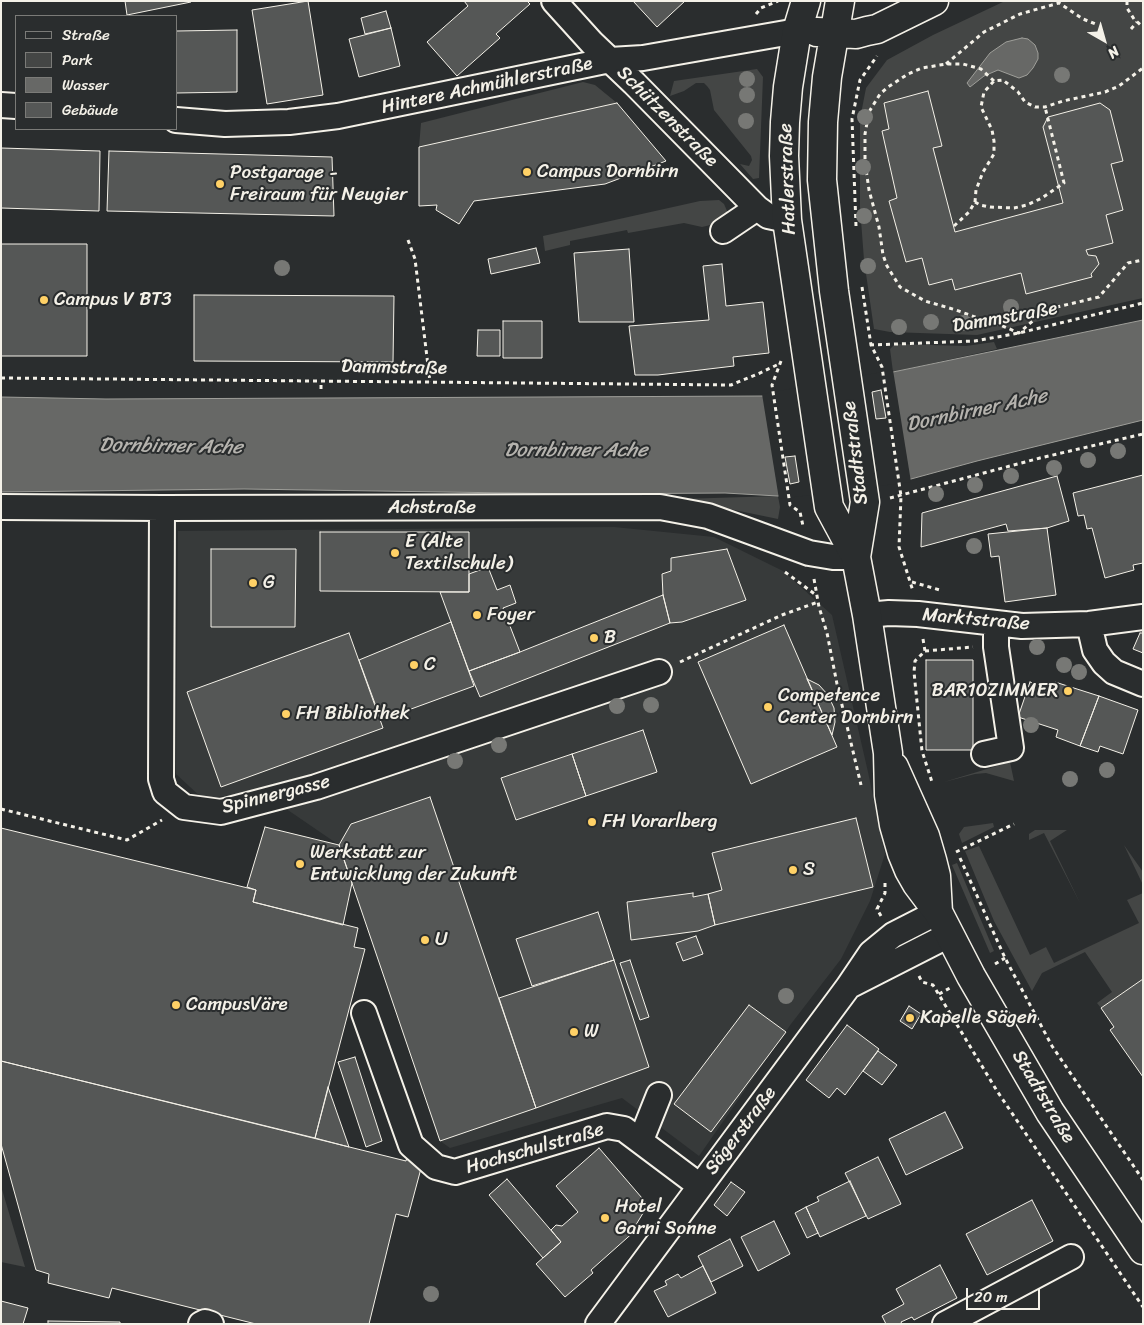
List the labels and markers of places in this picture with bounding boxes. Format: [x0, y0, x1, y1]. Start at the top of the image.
place label: Campus Dornbirn [537, 161, 678, 183]
place label: Postgarage - Freiraum für Neugier [230, 162, 407, 206]
marker: Campus Dornbirn [521, 166, 533, 178]
marker: Postgarage - Freiraum für Neugier [214, 178, 226, 190]
place label: Campus V BT3 [54, 289, 172, 311]
marker: Campus V BT3 [38, 294, 50, 306]
place label: E (Alte Textilschule) [405, 531, 513, 575]
marker: E (Alte Textilschule) [389, 547, 401, 559]
place label: G [263, 572, 275, 594]
marker: G [247, 577, 259, 589]
place label: Foyer [487, 604, 534, 626]
marker: Foyer [471, 609, 483, 621]
place label: B [604, 627, 616, 649]
marker: B [588, 632, 600, 644]
place label: C [424, 654, 436, 676]
marker: C [408, 659, 420, 671]
place label: BAR10ZIMMER [931, 680, 1058, 702]
place label: Competence Center Dornbirn [778, 685, 913, 729]
marker: BAR10ZIMMER [1062, 685, 1074, 697]
marker: Competence Center Dornbirn [762, 701, 774, 713]
place label: FH Bibliothek [296, 703, 410, 725]
marker: FH Bibliothek [280, 708, 292, 720]
place label: FH Vorarlberg [602, 811, 718, 833]
marker: FH Vorarlberg [586, 816, 598, 828]
place label: Werkstatt zur Entwicklung der Zukunft [310, 842, 517, 886]
marker: Werkstatt zur Entwicklung der Zukunft [294, 858, 306, 870]
place label: S [803, 859, 815, 881]
marker: S [787, 864, 799, 876]
place label: U [435, 929, 448, 951]
marker: U [419, 934, 431, 946]
place label: CampusVäre [186, 994, 288, 1016]
marker: CampusVäre [170, 999, 182, 1011]
place label: Kapelle Sägen [920, 1007, 1037, 1029]
marker: Kapelle Sägen [904, 1012, 916, 1024]
place label: W [584, 1021, 599, 1043]
marker: W [568, 1026, 580, 1038]
place label: Hotel Garni Sonne [615, 1196, 716, 1240]
marker: Hotel Garni Sonne [599, 1212, 611, 1224]

